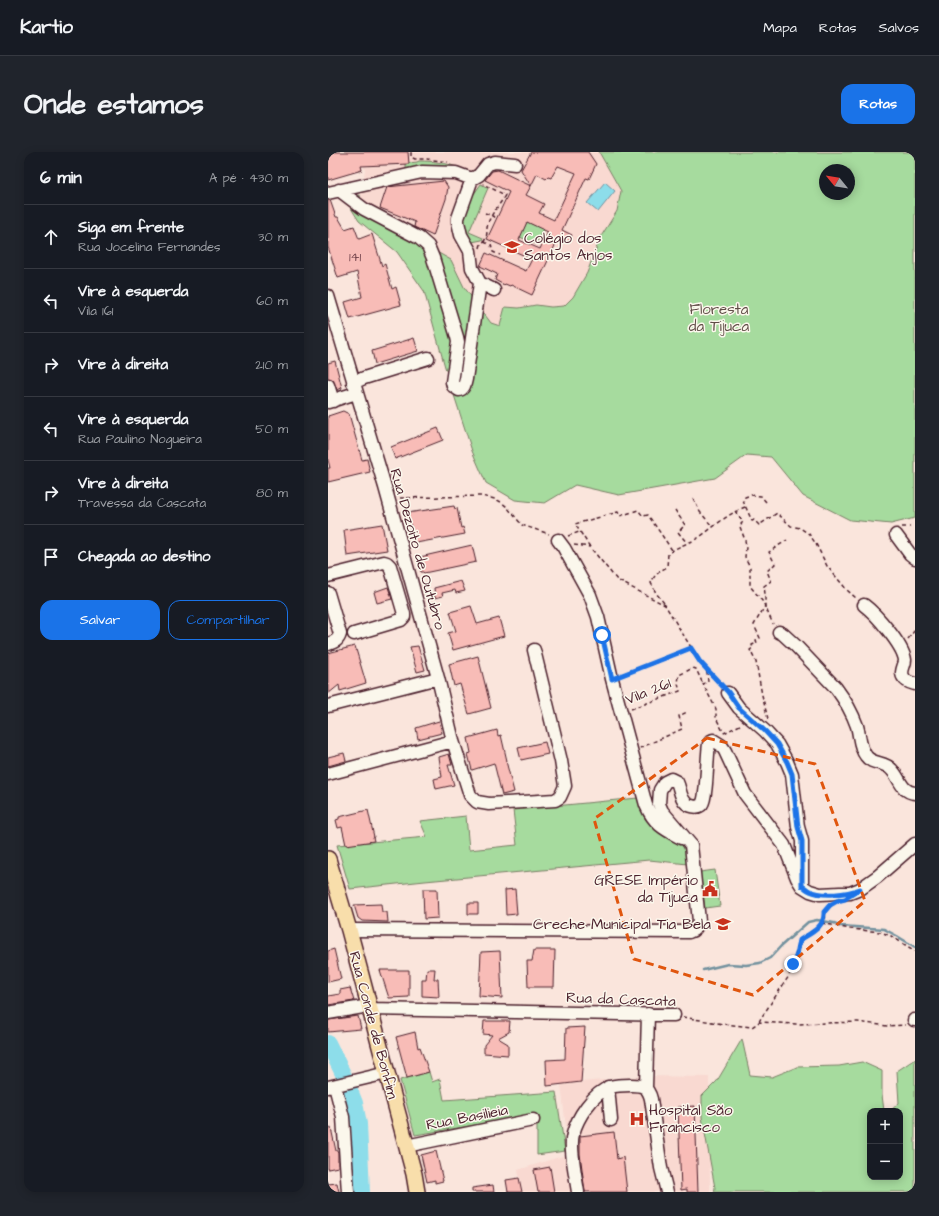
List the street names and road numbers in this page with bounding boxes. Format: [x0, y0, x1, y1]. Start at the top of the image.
street label: Rua Dezoito de Outubro [384, 466, 451, 633]
street label: Vila 261 [622, 673, 674, 710]
street label: Rua Conde de Bonfim [344, 949, 403, 1101]
street label: Rua da Cascata [566, 987, 677, 1012]
street label: Rua Basilieia [425, 1099, 510, 1136]

